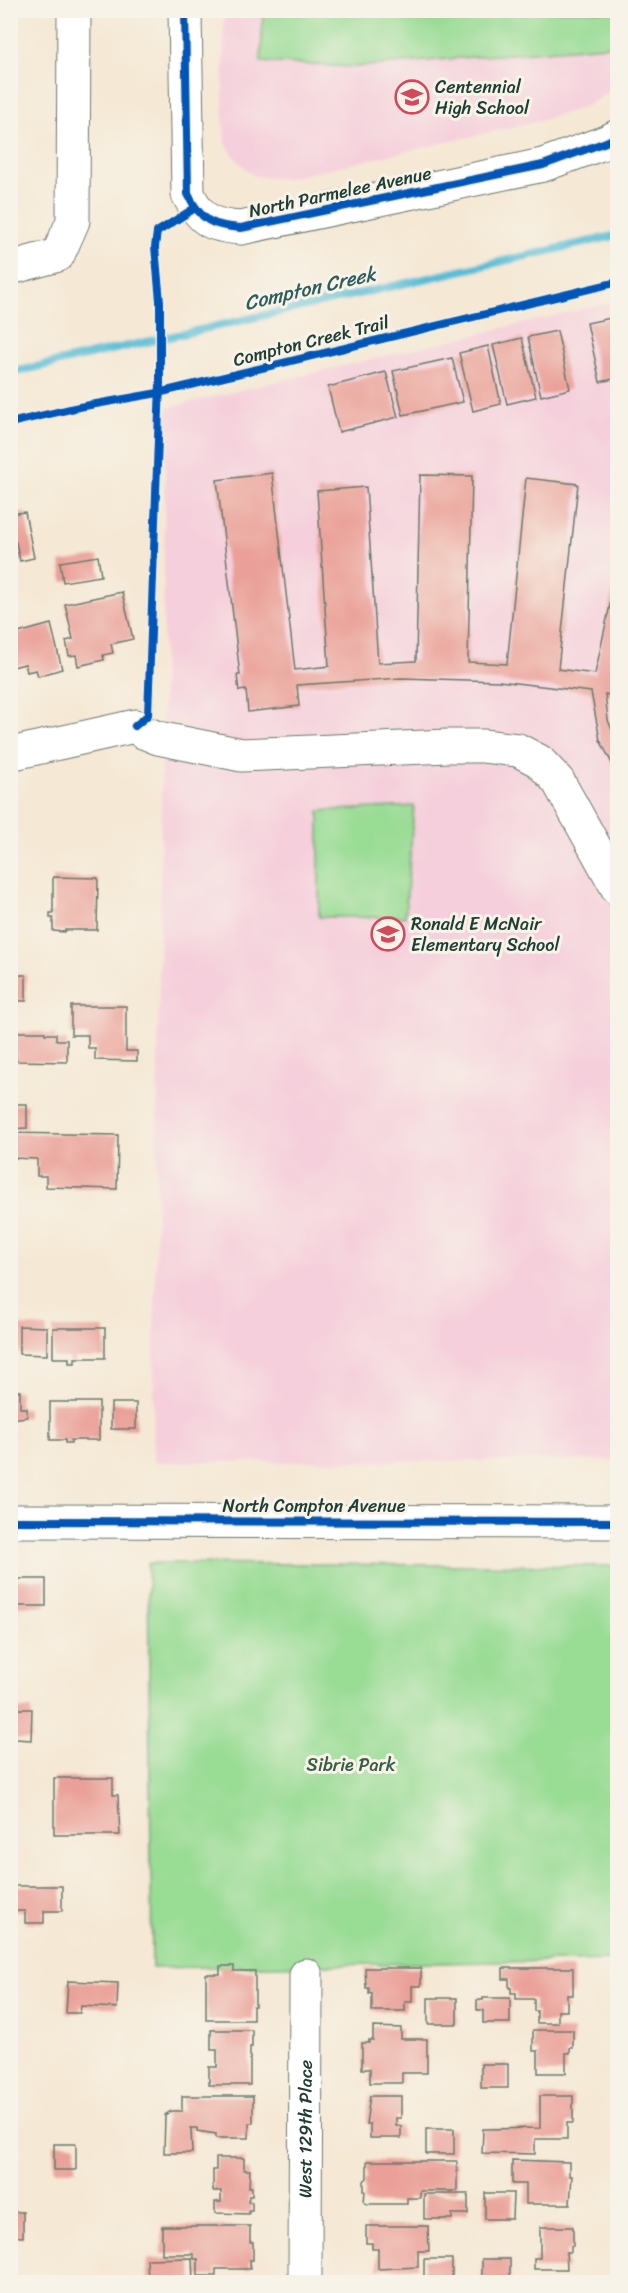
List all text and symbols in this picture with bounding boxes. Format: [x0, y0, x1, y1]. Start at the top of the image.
place label: Centennial High School [435, 71, 530, 124]
school or university icon: Centennial High School [394, 79, 430, 115]
street label: North Parmelee Avenue [246, 157, 434, 227]
water label: Compton Creek [241, 256, 381, 321]
street label: Compton Creek Trail [230, 306, 393, 376]
place label: Ronald E McNair Elementary School [411, 908, 560, 961]
school or university icon: Ronald E McNair Elementary School [370, 916, 406, 952]
street label: North Compton Avenue [223, 1490, 406, 1522]
park label: Sibrie Park [307, 1749, 396, 1781]
street label: West 129th Place [289, 2060, 322, 2198]

